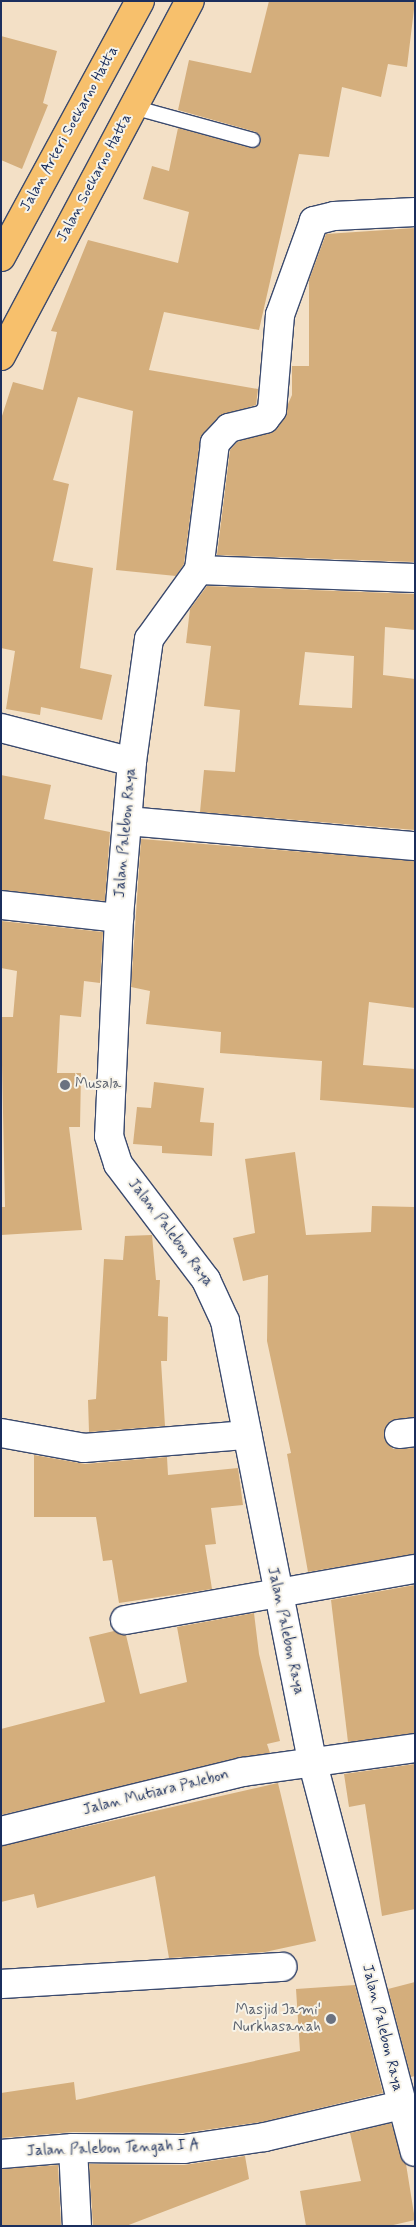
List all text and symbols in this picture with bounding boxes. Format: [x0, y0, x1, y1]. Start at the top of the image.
street label: Jalan Arteri Soekarno Hatta [16, 42, 124, 216]
street label: Jalan Soekarno Hatta [53, 109, 137, 247]
street label: Jalan Palebon Raya [111, 769, 141, 897]
place label: Musala [75, 1076, 121, 1094]
marker: Musala [59, 1079, 71, 1091]
street label: Jalan Palebon Raya [125, 1177, 215, 1289]
street label: Jalan Palebon Raya [263, 1567, 307, 1695]
street label: Jalan Mutiara Palebon [83, 1767, 229, 1819]
street label: Jalan Palebon Raya [358, 1964, 406, 2092]
place label: Masjid Jami' Nurkhasanah [233, 2001, 321, 2036]
marker: Masjid Jami' Nurkhasanah [325, 2013, 337, 2025]
street label: Jalan Palebon Tengah I A [30, 2137, 196, 2161]

